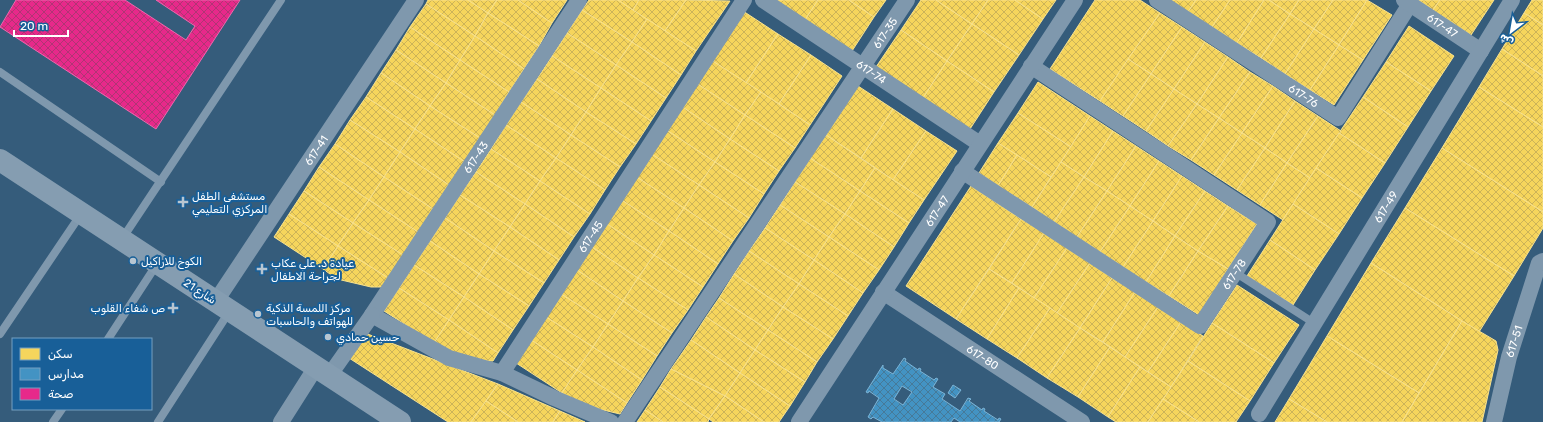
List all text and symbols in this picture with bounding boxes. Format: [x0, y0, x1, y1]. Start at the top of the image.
street label: 617-47 [1424, 11, 1460, 41]
scale bar [14, 12, 68, 38]
north arrow [1491, 12, 1531, 52]
street label: 617-35 [870, 15, 901, 51]
text: 20 m [20, 19, 48, 33]
text: ش [1497, 31, 1515, 49]
street label: 617-74 [854, 58, 889, 87]
street label: 617-76 [1286, 82, 1321, 111]
street label: 617-41 [302, 133, 331, 168]
street label: 617-43 [461, 139, 491, 176]
street label: 617-49 [1371, 189, 1401, 225]
place label: مستشفى الطفل المركزي التعليمي [192, 190, 268, 218]
street label: 617-47 [923, 193, 952, 229]
marker: مستشفى الطفل المركزي التعليمي [177, 196, 189, 208]
street label: 617-45 [576, 218, 606, 255]
place label: الكوخ للاراكيل [141, 255, 202, 270]
marker: الكوخ للاراكيل [128, 256, 138, 266]
place label: عيادة د. علي عكاب لجراحة الاطفال [271, 257, 354, 283]
street label: 617-78 [1220, 257, 1249, 292]
marker: عيادة د. علي عكاب لجراحة الاطفال [256, 263, 268, 275]
street label: شارع 21 [180, 276, 218, 308]
place label: ص شفاء القلوب [90, 302, 165, 316]
place label: مركز اللمسة الذكية للهواتف والحاسبات [266, 302, 353, 329]
marker: ص شفاء القلوب [168, 303, 178, 313]
marker: مركز اللمسة الذكية للهواتف والحاسبات [253, 309, 263, 319]
street label: 617-51 [1503, 324, 1526, 359]
place label: حسين حمادي [336, 331, 400, 345]
marker: حسين حمادي [323, 332, 333, 342]
legend [12, 338, 152, 410]
street label: 617-80 [964, 342, 1001, 373]
text: سكن [48, 347, 73, 361]
text: مدارس [48, 367, 84, 382]
text: صحة [48, 387, 73, 401]

